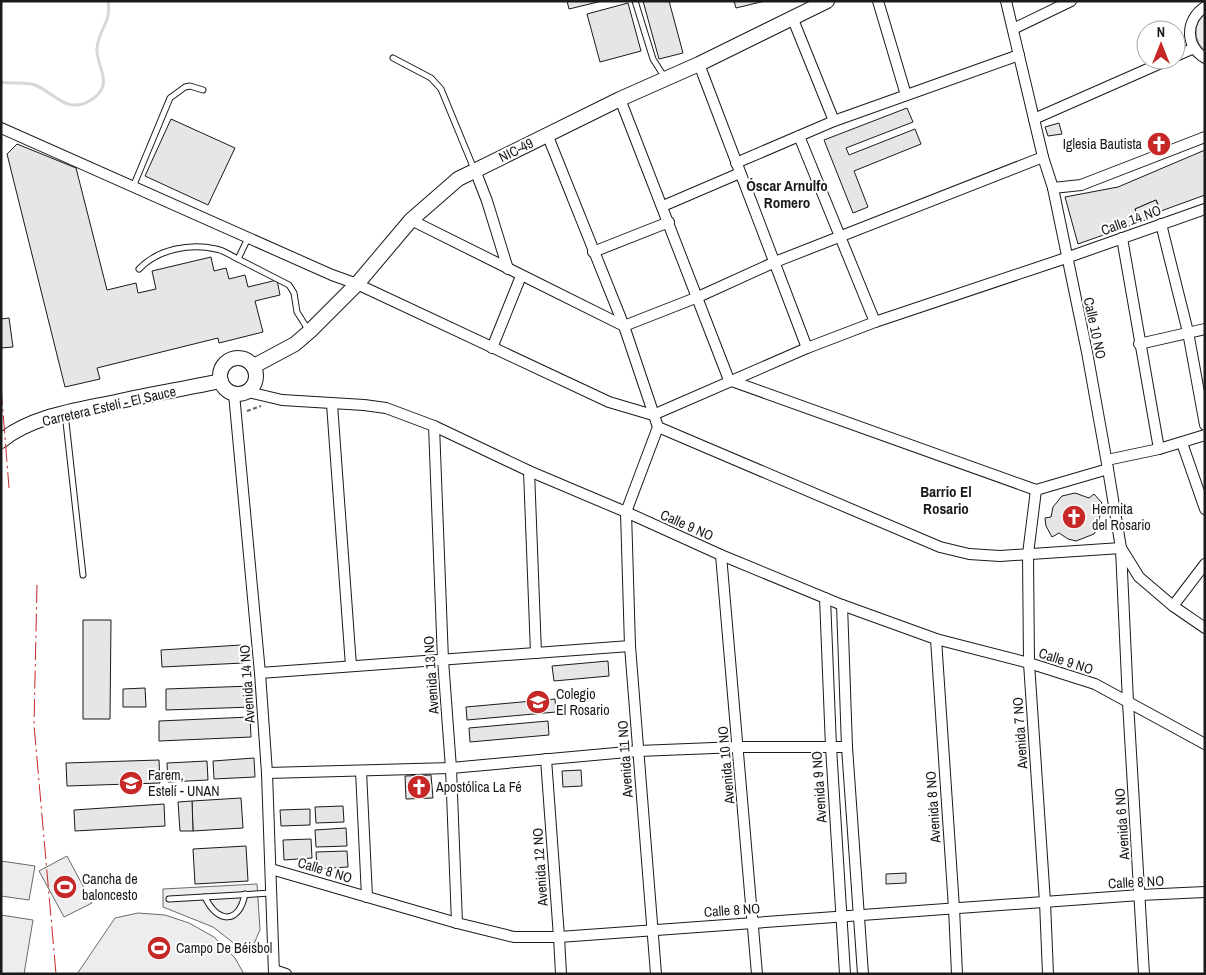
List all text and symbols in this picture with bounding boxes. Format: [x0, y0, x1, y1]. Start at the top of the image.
north arrow [1136, 20, 1186, 70]
text: N [1157, 23, 1165, 41]
church icon: Iglesia Bautista [1146, 131, 1172, 157]
street label: NIC-49 [496, 134, 536, 166]
place label: Iglesia Bautista [1063, 135, 1143, 153]
district label: Óscar Arnulfo Romero [746, 175, 828, 213]
street label: Calle 14 NO [1099, 201, 1164, 239]
street label: Calle 10 NO [1080, 296, 1110, 361]
street label: Carretera Estelí - El Sauce [40, 382, 178, 430]
district label: Barrio El Rosario [920, 481, 972, 519]
place label: Hermita del Rosario [1092, 500, 1151, 534]
church icon: Hermita del Rosario [1061, 504, 1087, 530]
street label: Calle 9 NO [658, 505, 716, 545]
street label: Avenida 13 NO [419, 635, 443, 716]
street label: Avenida 14 NO [235, 644, 259, 725]
street label: Calle 9 NO [1037, 644, 1096, 678]
place label: Colegio El Rosario [556, 685, 610, 719]
school or university icon: Colegio El Rosario [525, 689, 551, 715]
street label: Avenida 7 NO [1009, 696, 1032, 770]
street label: Avenida 11 NO [613, 720, 637, 799]
street label: Avenida 10 NO [714, 725, 738, 806]
street label: Avenida 9 NO [808, 750, 831, 824]
place label: Farem, Estelí - UNAN [148, 766, 219, 800]
school or university icon: Farem, Estelí - UNAN [118, 770, 144, 796]
street label: Avenida 8 NO [922, 770, 945, 844]
church icon: Apostólica La Fé [406, 774, 432, 800]
place label: Apostólica La Fé [435, 778, 522, 796]
street label: Avenida 6 NO [1111, 787, 1134, 861]
street label: Avenida 12 NO [528, 827, 552, 908]
street label: Calle 8 NO [296, 853, 355, 887]
place label: Cancha de baloncesto [82, 870, 138, 904]
street label: Calle 8 NO [1107, 872, 1165, 892]
sports icon: Cancha de baloncesto [52, 874, 78, 900]
street label: Calle 8 NO [703, 899, 761, 921]
sports icon: Campo De Béisbol [146, 935, 172, 961]
place label: Campo De Béisbol [176, 939, 272, 957]

